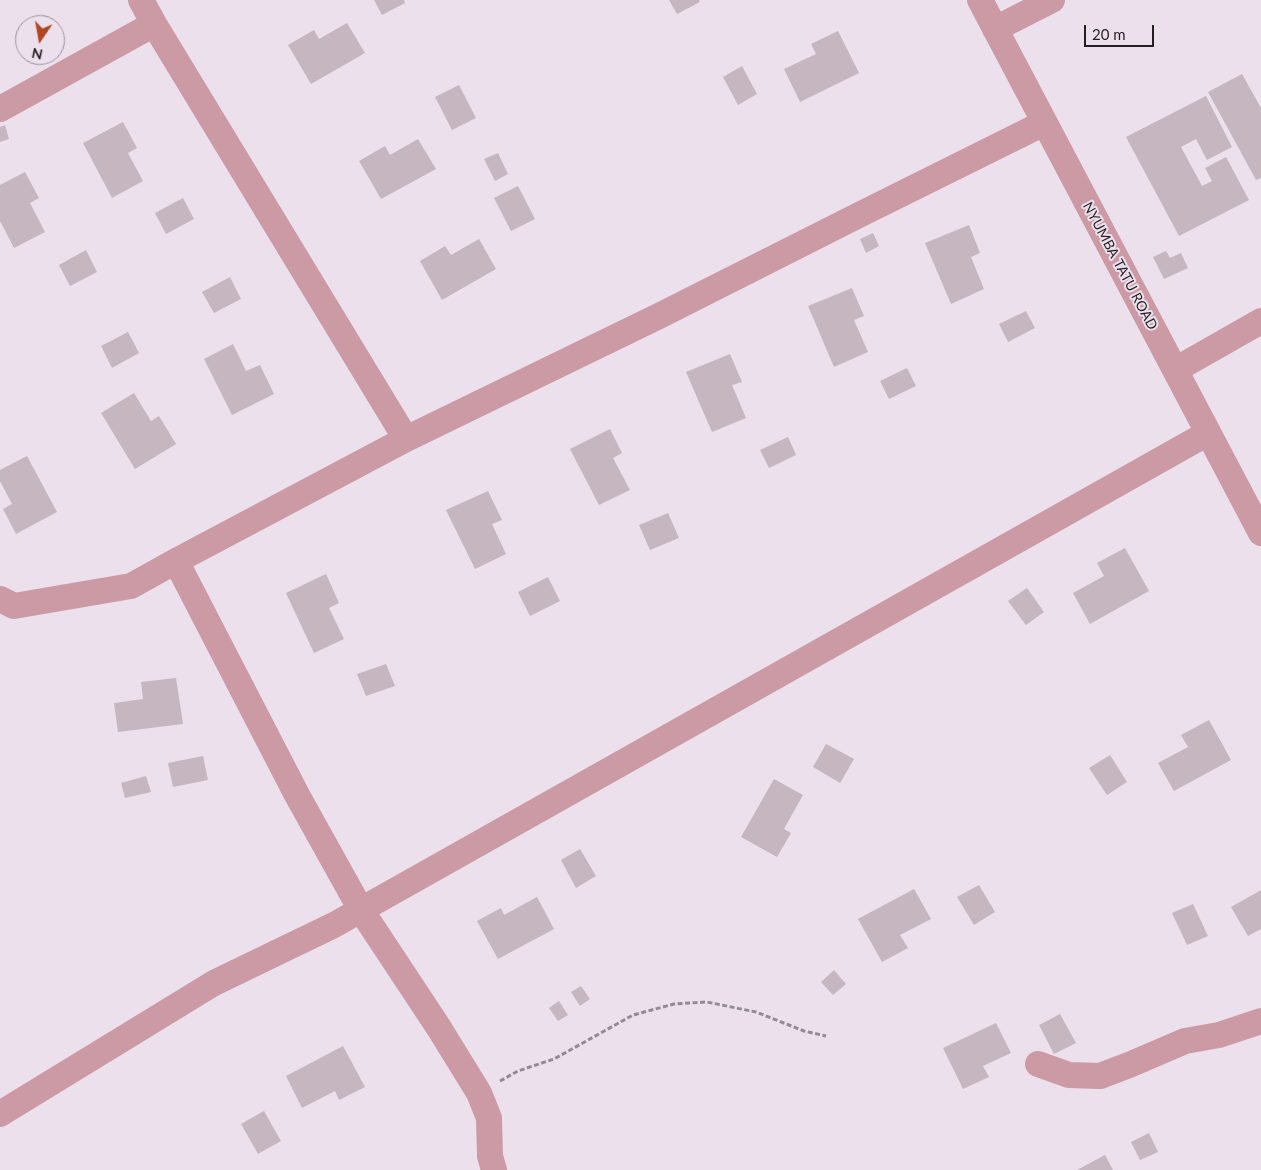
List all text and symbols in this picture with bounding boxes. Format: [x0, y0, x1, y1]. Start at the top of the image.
north arrow [15, 15, 65, 65]
scale bar [1086, 15, 1156, 47]
text: 20 m [1092, 25, 1126, 43]
text: N [30, 45, 44, 64]
street label: NYUMBA TATU ROAD [1079, 199, 1161, 333]

